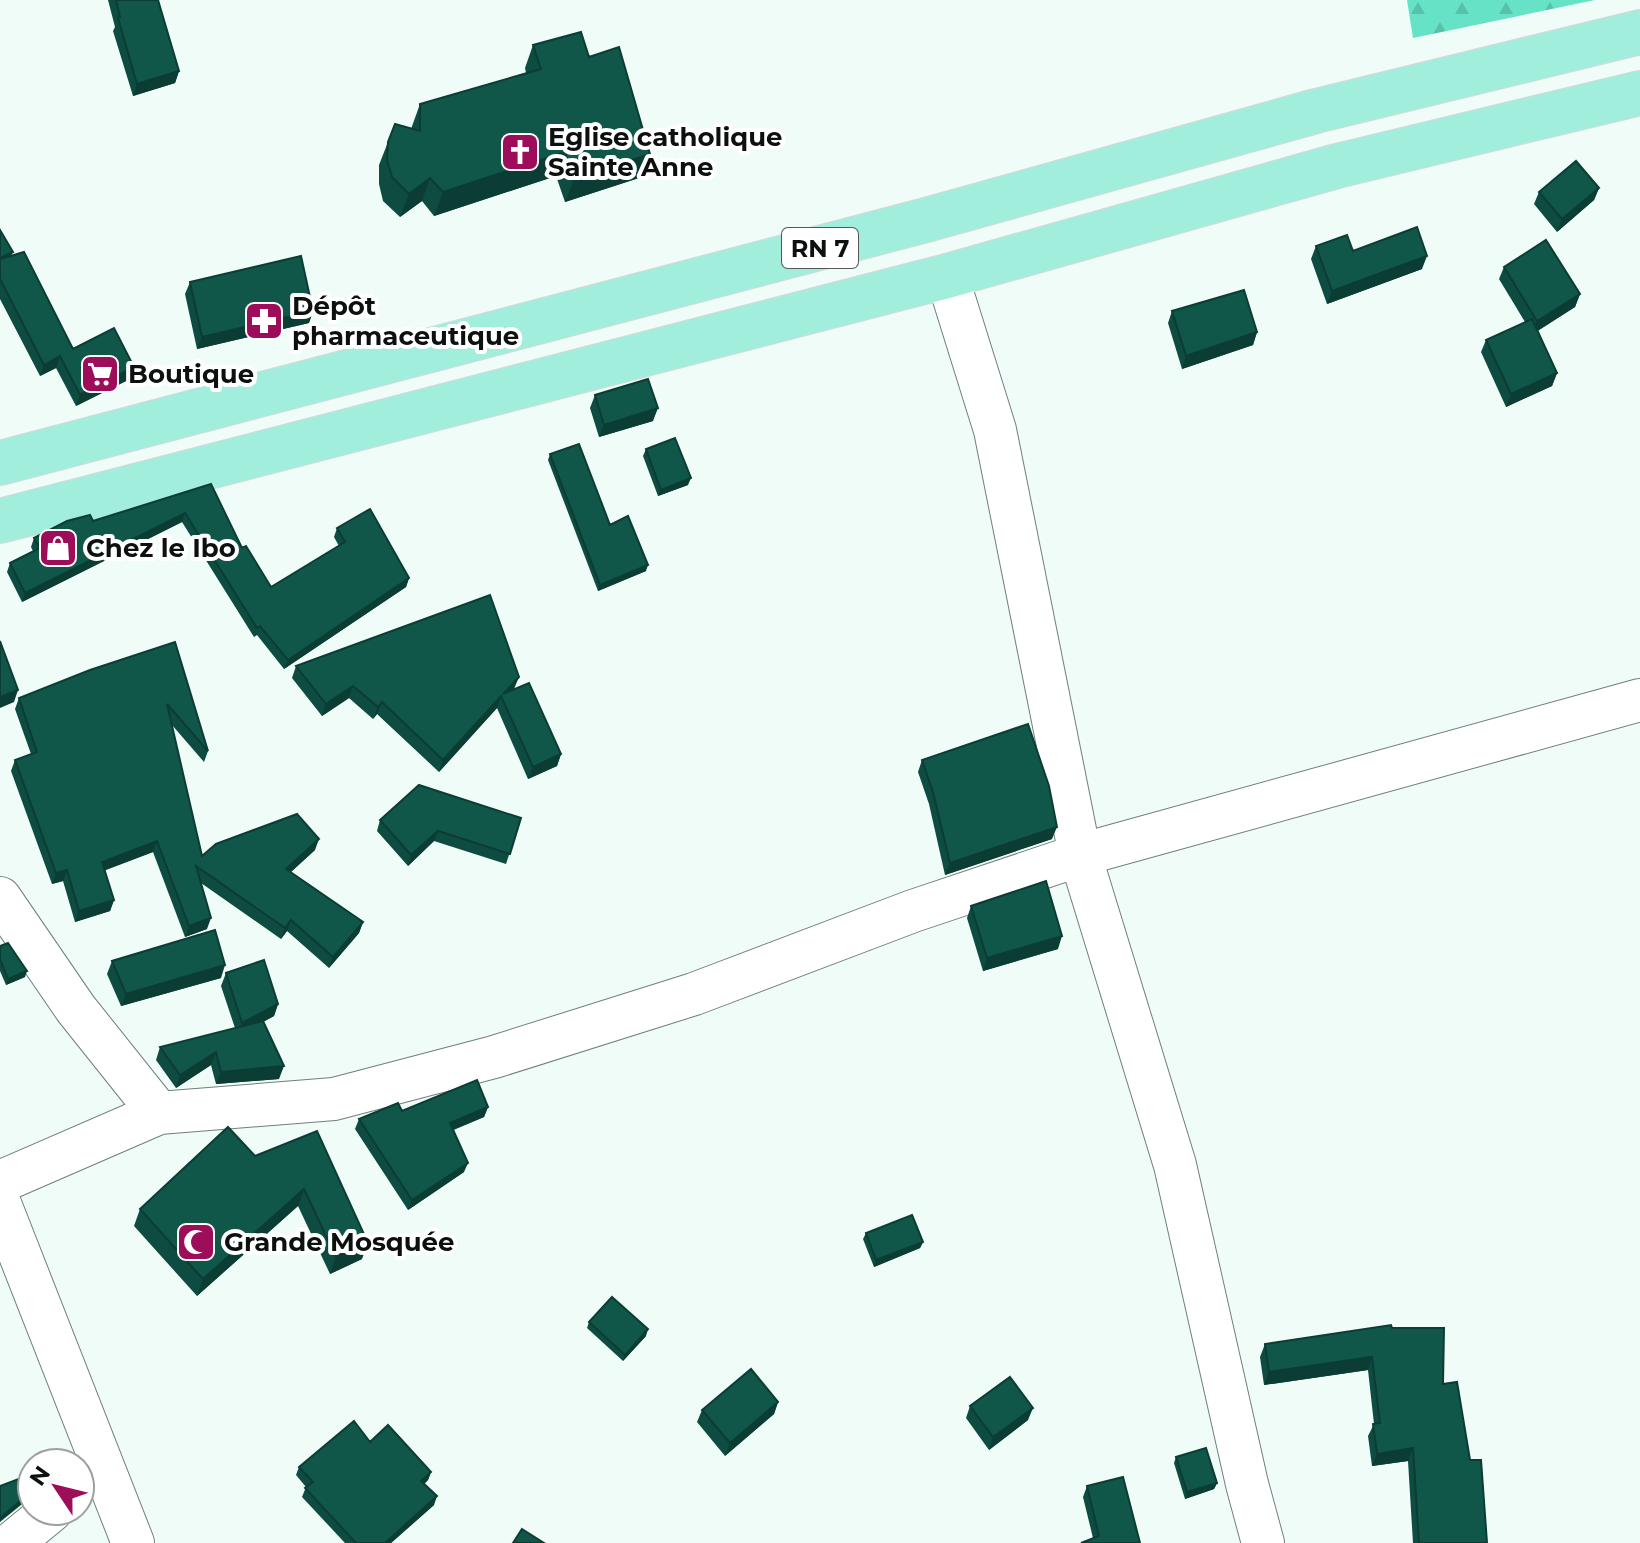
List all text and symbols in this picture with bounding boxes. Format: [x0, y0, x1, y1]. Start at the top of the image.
place label: Eglise catholique Sainte Anne [548, 121, 782, 183]
church icon: Eglise catholique Sainte Anne [499, 131, 541, 173]
road number: RN 7 [782, 228, 858, 268]
place label: Dépôt pharmaceutique [292, 290, 519, 352]
pharmacy icon: Dépôt pharmaceutique [243, 300, 285, 342]
supermarket icon: Boutique [79, 353, 121, 395]
place label: Boutique [128, 358, 254, 390]
shop icon: Chez le Ibo [37, 527, 79, 569]
place label: Chez le Ibo [86, 532, 236, 564]
mosque icon: Grande Mosquée [175, 1221, 217, 1263]
place label: Grande Mosquée [224, 1226, 454, 1258]
north arrow [16, 1447, 96, 1527]
text: N [24, 1461, 56, 1491]

